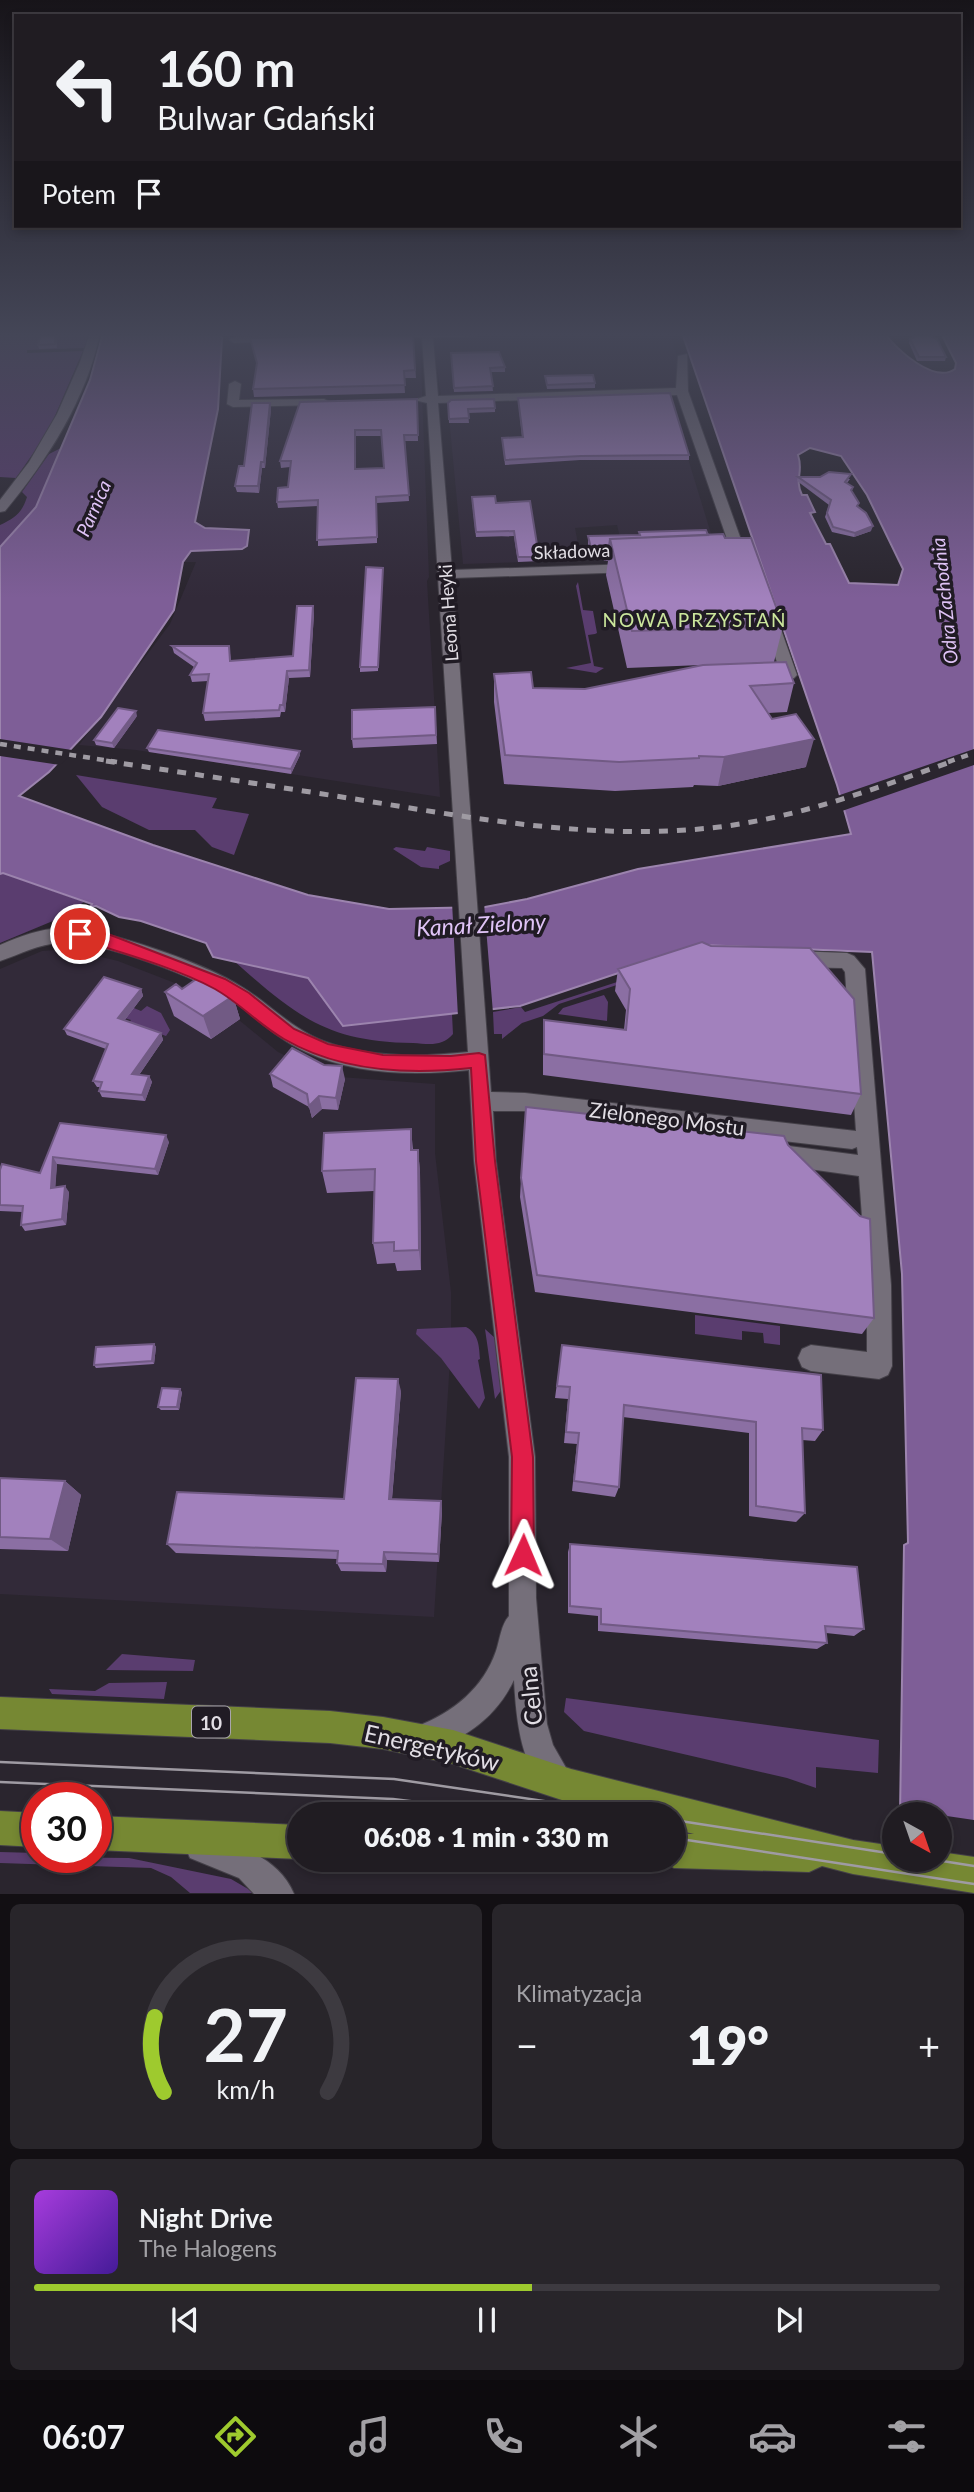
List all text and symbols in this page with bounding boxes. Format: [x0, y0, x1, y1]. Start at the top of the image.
text: 160 m [157, 39, 295, 97]
icon: left [42, 42, 133, 133]
text: Bulwar Gdański [157, 98, 375, 137]
icon: arrive [130, 175, 168, 213]
text: Potem [42, 178, 116, 210]
water label: Parnica [71, 476, 115, 540]
water label: Odra Zachodnia [926, 537, 962, 665]
street label: Składowa [533, 539, 611, 563]
street label: Leona Heyki [434, 564, 462, 662]
district label: NOWA PRZYSTAŃ [602, 608, 788, 631]
pin [50, 904, 110, 964]
water label: Kanał Zielony [415, 907, 548, 941]
icon: arrive [61, 915, 99, 953]
street label: Zielonego Mostu [588, 1096, 746, 1140]
position arrow [486, 1518, 560, 1592]
street label: Celna [512, 1665, 548, 1727]
road number: 10 [192, 1706, 230, 1738]
street label: Energetyków [362, 1717, 502, 1777]
speed limit sign: 30 [21, 1782, 112, 1873]
north arrow [882, 1802, 952, 1872]
map controls [882, 1802, 952, 1872]
text: 06:08 · 1 min · 330 m [364, 1821, 609, 1853]
text: Klimatyzacja [516, 1979, 642, 2007]
text: 27 [204, 1991, 288, 2079]
text: 19° [687, 2014, 769, 2076]
text: − [516, 2022, 538, 2068]
text: + [918, 2022, 940, 2068]
text: km/h [217, 2074, 275, 2104]
text: Night Drive [139, 2202, 273, 2234]
text: The Halogens [139, 2234, 277, 2262]
icon: previous [166, 2301, 204, 2339]
icon: pause [468, 2301, 506, 2339]
icon: next [770, 2301, 808, 2339]
icon: directions [211, 2412, 260, 2461]
icon: music [345, 2412, 394, 2461]
icon: phone [479, 2412, 528, 2461]
icon: climate [614, 2412, 663, 2461]
icon: car [748, 2412, 797, 2461]
icon: filters [882, 2412, 931, 2461]
text: 06:07 [43, 2417, 125, 2456]

